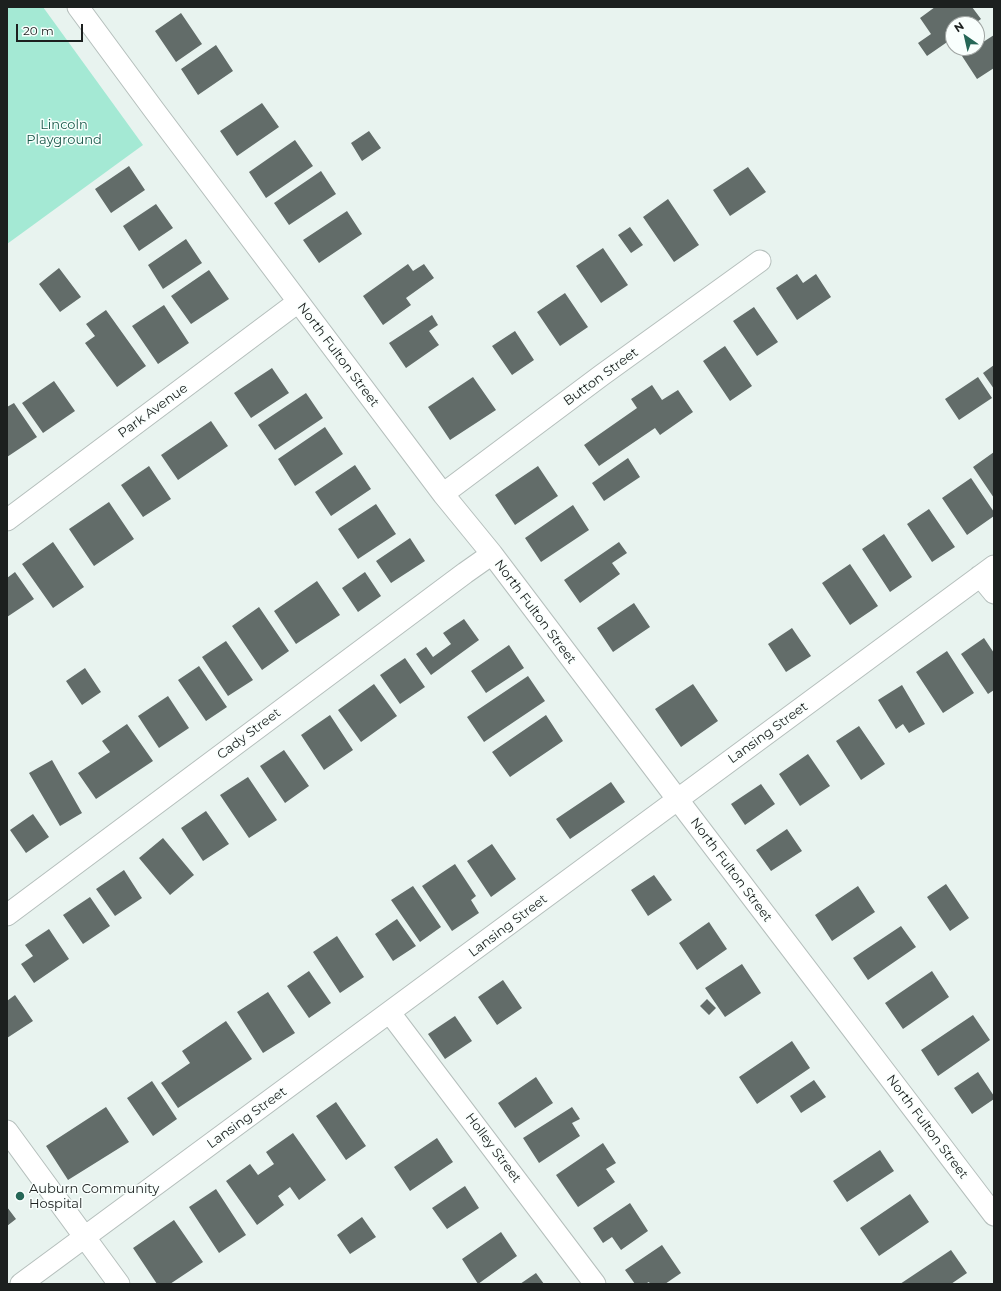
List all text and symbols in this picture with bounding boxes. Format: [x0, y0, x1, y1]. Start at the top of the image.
scale bar [18, 16, 85, 42]
north arrow [945, 16, 985, 56]
text: N [951, 19, 966, 35]
text: 20 m [23, 23, 54, 38]
park label: Lincoln Playground [26, 117, 102, 148]
street label: North Fulton Street [294, 300, 382, 410]
street label: Button Street [561, 345, 641, 409]
street label: Park Avenue [115, 381, 191, 441]
street label: North Fulton Street [491, 557, 579, 667]
street label: Lansing Street [725, 699, 811, 767]
street label: Cady Street [214, 705, 284, 763]
street label: North Fulton Street [687, 815, 775, 925]
street label: Lansing Street [466, 891, 550, 961]
street label: North Fulton Street [883, 1072, 971, 1182]
street label: Lansing Street [204, 1084, 290, 1152]
street label: Holley Street [462, 1110, 524, 1186]
place label: Auburn Community Hospital [29, 1181, 159, 1212]
marker: Auburn Community Hospital [14, 1190, 26, 1202]

